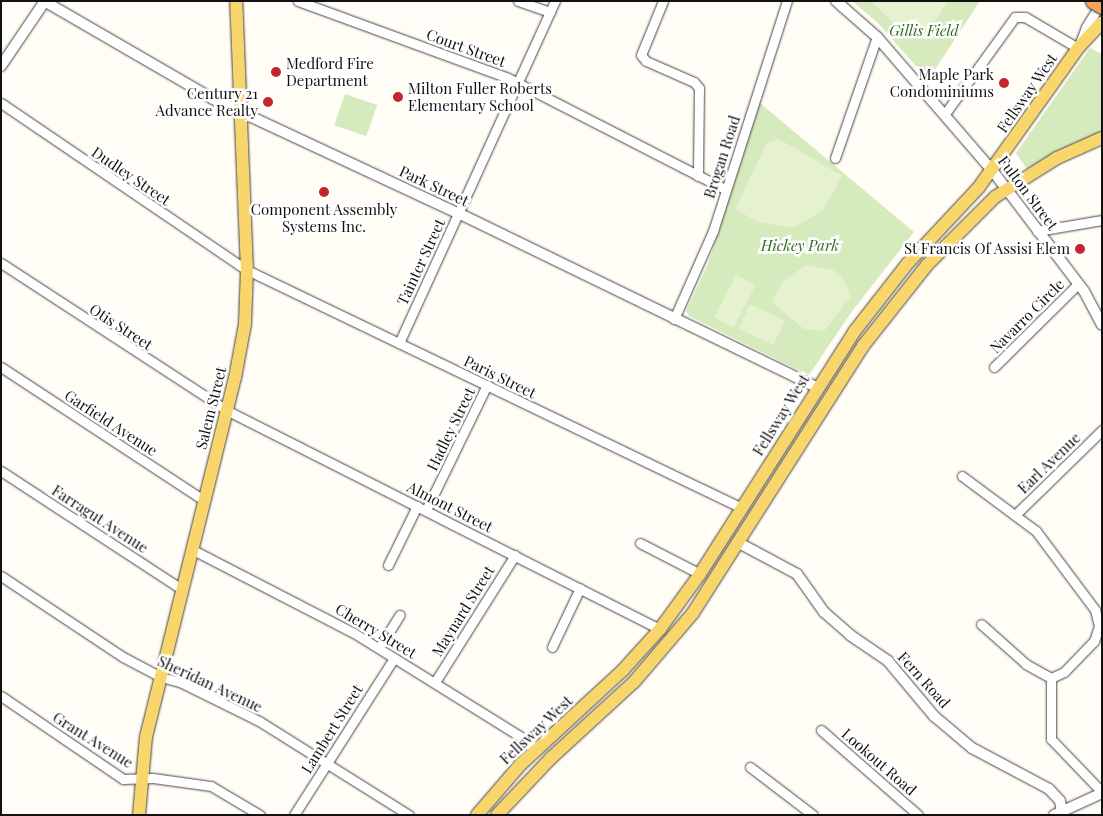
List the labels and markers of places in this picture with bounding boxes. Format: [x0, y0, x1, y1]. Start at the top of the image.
place label: Medford Fire Department [286, 54, 374, 89]
place label: Maple Park Condominiums [890, 65, 994, 100]
marker: Medford Fire Department [270, 66, 282, 78]
marker: Maple Park Condominiums [998, 77, 1010, 89]
place label: Milton Fuller Roberts Elementary School [408, 79, 552, 114]
place label: Century 21 Advance Realty [156, 84, 258, 119]
marker: Milton Fuller Roberts Elementary School [392, 91, 404, 103]
marker: Century 21 Advance Realty [262, 96, 274, 108]
marker: Component Assembly Systems Inc. [318, 186, 330, 198]
place label: Component Assembly Systems Inc. [250, 200, 398, 235]
place label: St Francis Of Assisi Elem [903, 240, 1070, 258]
marker: St Francis Of Assisi Elem [1074, 243, 1086, 255]

